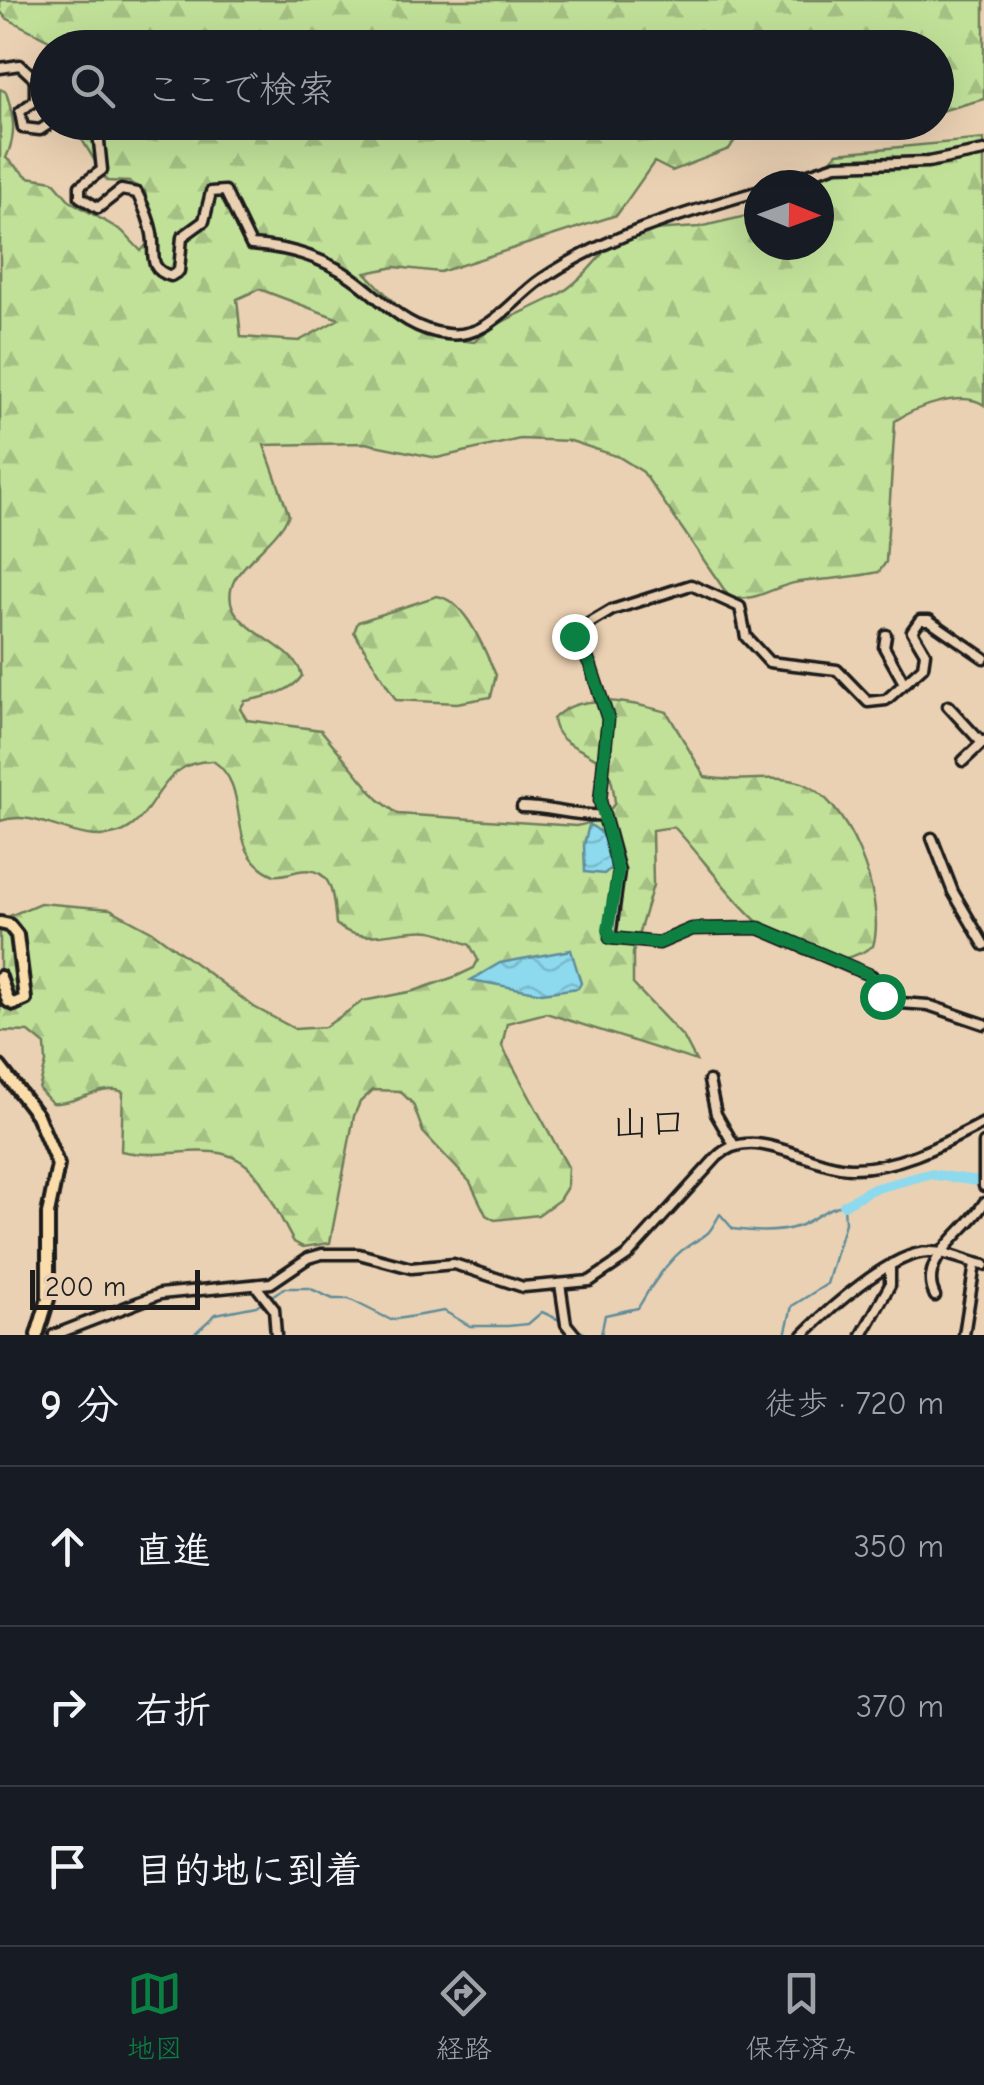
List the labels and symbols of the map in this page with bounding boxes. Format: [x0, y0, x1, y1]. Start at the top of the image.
north arrow [744, 170, 834, 260]
route end [552, 614, 598, 660]
route start [860, 974, 906, 1020]
district label: 山口 [611, 1102, 687, 1146]
scale bar [30, 1265, 200, 1310]

